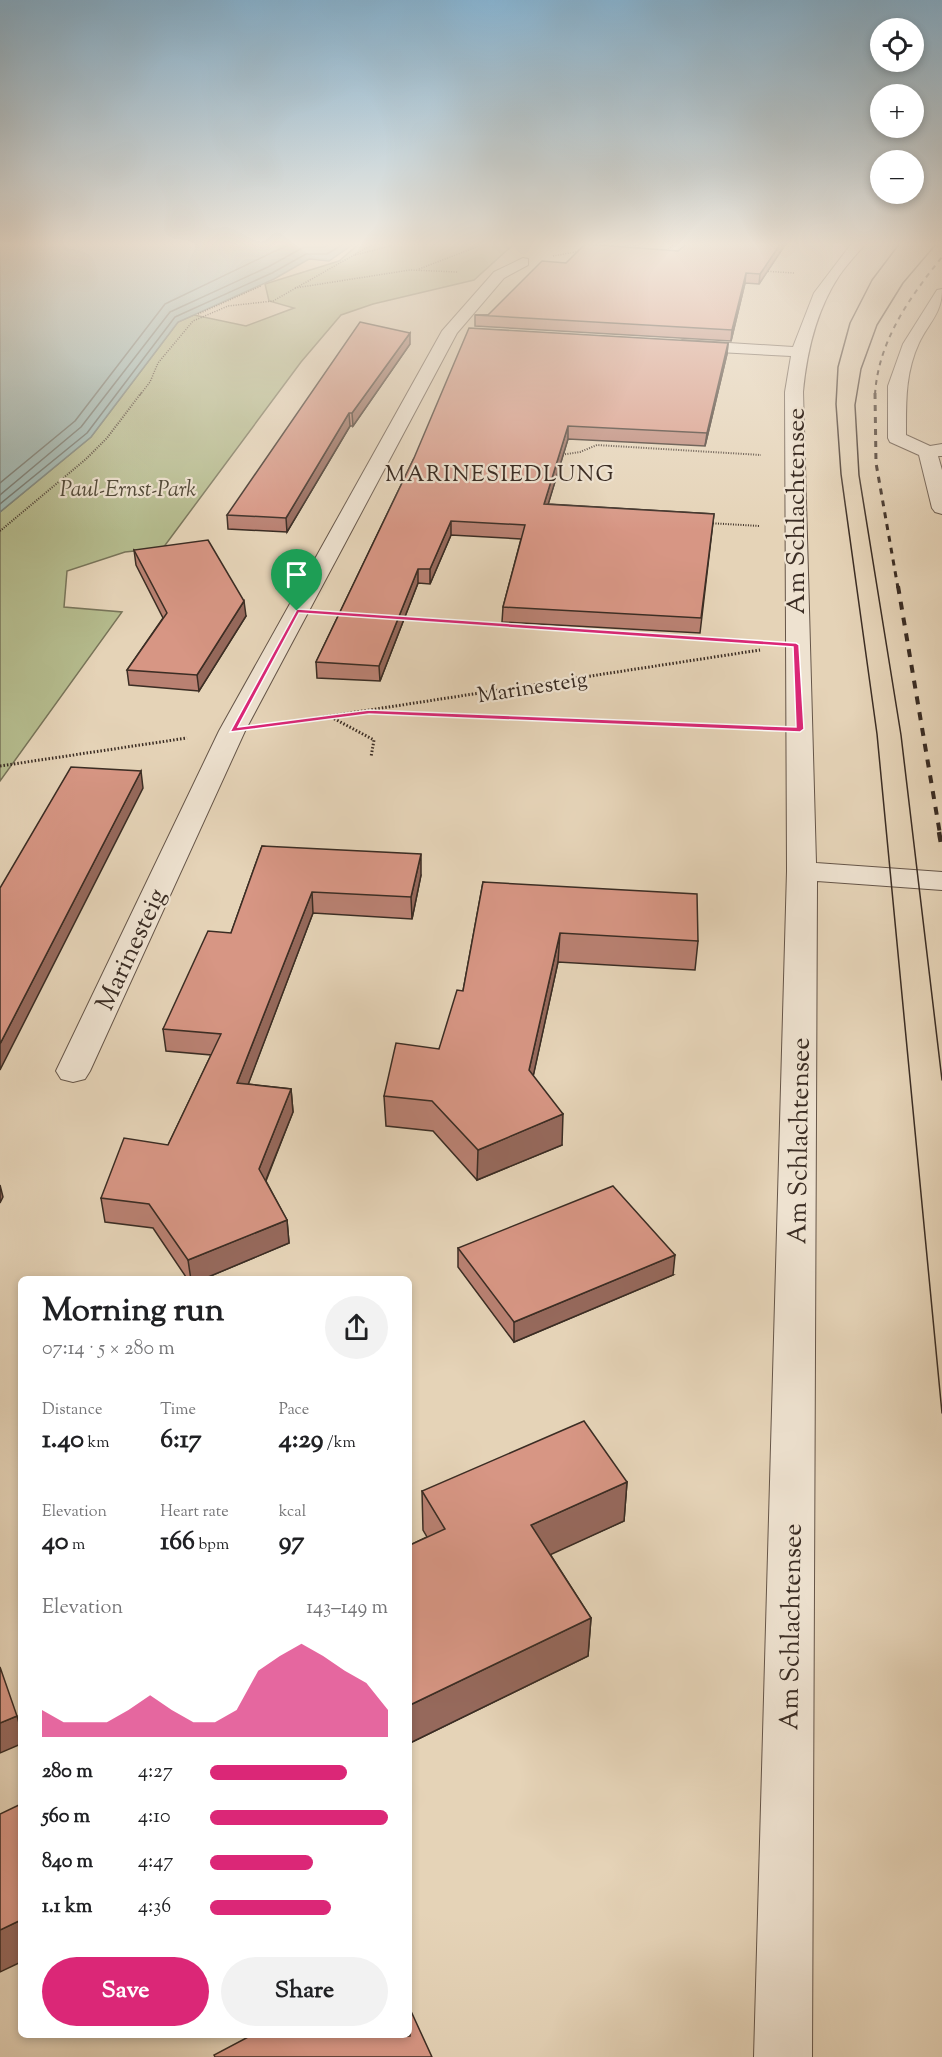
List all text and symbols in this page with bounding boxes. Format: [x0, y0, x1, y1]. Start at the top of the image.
map controls [870, 18, 924, 204]
button: locate [870, 18, 924, 72]
button: + [870, 84, 924, 138]
button: − [870, 150, 924, 204]
street label: Am Schlachtensee [779, 408, 816, 614]
district label: MARINESIEDLUNG [385, 460, 615, 492]
park label: Paul-Ernst-Park [60, 475, 196, 507]
pin [271, 549, 322, 611]
icon: arrive [280, 558, 313, 591]
street label: Marinesteig [475, 664, 590, 713]
street label: Marinesteig [88, 883, 177, 1017]
street label: Am Schlachtensee [780, 1037, 821, 1245]
text: Morning run [42, 1288, 224, 1336]
button: share [325, 1296, 388, 1359]
text: 07:14 · 5 × 280 m [42, 1335, 175, 1364]
text: Distance [42, 1399, 102, 1422]
text: Time [160, 1399, 196, 1422]
text: Pace [279, 1399, 309, 1422]
text: 1.40 [42, 1422, 84, 1459]
text: 6:17 [160, 1422, 202, 1459]
text: 4:29 [279, 1422, 323, 1459]
text: km [84, 1432, 109, 1455]
text: /km [323, 1432, 356, 1455]
text: Elevation [42, 1501, 107, 1524]
text: Heart rate [160, 1501, 229, 1524]
text: kcal [279, 1501, 306, 1524]
street label: Am Schlachtensee [772, 1523, 813, 1731]
text: 40 [42, 1524, 69, 1561]
text: 166 [160, 1524, 195, 1561]
text: 97 [279, 1524, 304, 1561]
text: m [69, 1534, 85, 1557]
text: bpm [195, 1534, 229, 1557]
text: Elevation [42, 1594, 123, 1623]
text: 143–149 m [306, 1594, 388, 1623]
text: 280 m [42, 1758, 93, 1787]
text: 4:27 [138, 1758, 173, 1787]
text: 560 m [42, 1803, 90, 1832]
text: 4:10 [138, 1803, 170, 1832]
text: 840 m [42, 1848, 93, 1877]
text: 4:47 [138, 1848, 173, 1877]
text: 1.1 km [42, 1893, 92, 1922]
text: 4:36 [138, 1893, 171, 1922]
button: Save [42, 1957, 209, 2026]
button: Share [221, 1957, 388, 2026]

